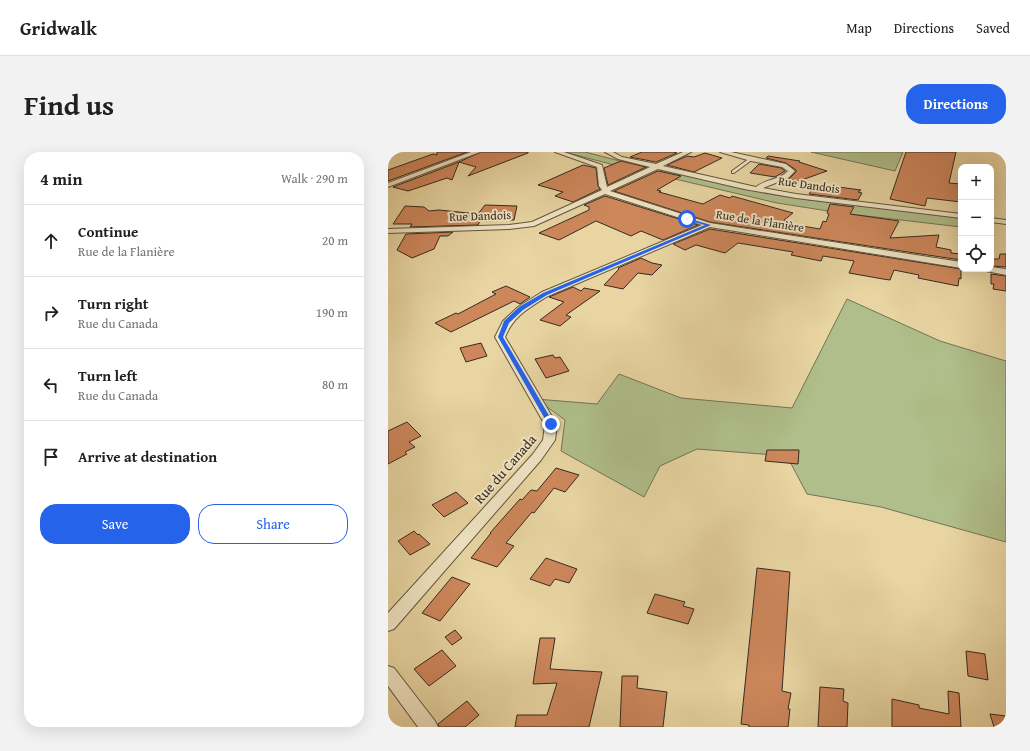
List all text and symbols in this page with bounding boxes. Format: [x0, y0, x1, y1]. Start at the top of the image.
text: Gridwalk [20, 14, 97, 42]
text: Map [846, 18, 872, 38]
text: Directions [894, 18, 954, 38]
text: Saved [976, 18, 1010, 38]
text: Find us [24, 84, 114, 125]
button: Directions [906, 84, 1006, 124]
map controls [958, 164, 994, 272]
button: + [958, 164, 994, 200]
text: 4 min [40, 166, 82, 191]
text: Walk · 290 m [281, 169, 348, 188]
street label: Rue Dandois [777, 172, 841, 197]
button: − [958, 200, 994, 236]
street label: Rue de la Flanière [715, 205, 806, 236]
street label: Rue Dandois [449, 206, 512, 225]
route start [678, 210, 696, 228]
text: Continue [78, 221, 139, 242]
icon: ahead [40, 230, 62, 252]
text: 20 m [322, 231, 348, 250]
button: locate [958, 236, 994, 272]
text: Rue de la Flanière [78, 242, 174, 261]
text: Turn right [78, 293, 149, 314]
icon: right [40, 302, 62, 324]
text: 190 m [316, 303, 348, 322]
text: Rue du Canada [78, 314, 158, 333]
text: Turn left [78, 365, 137, 386]
icon: left [40, 374, 62, 396]
text: 80 m [322, 375, 348, 394]
text: Rue du Canada [78, 386, 158, 405]
route end [542, 415, 560, 433]
street label: Rue du Canada [469, 430, 541, 508]
icon: arrive [40, 446, 62, 468]
text: Arrive at destination [78, 446, 217, 467]
button: Save [40, 504, 190, 544]
button: Share [198, 504, 348, 544]

